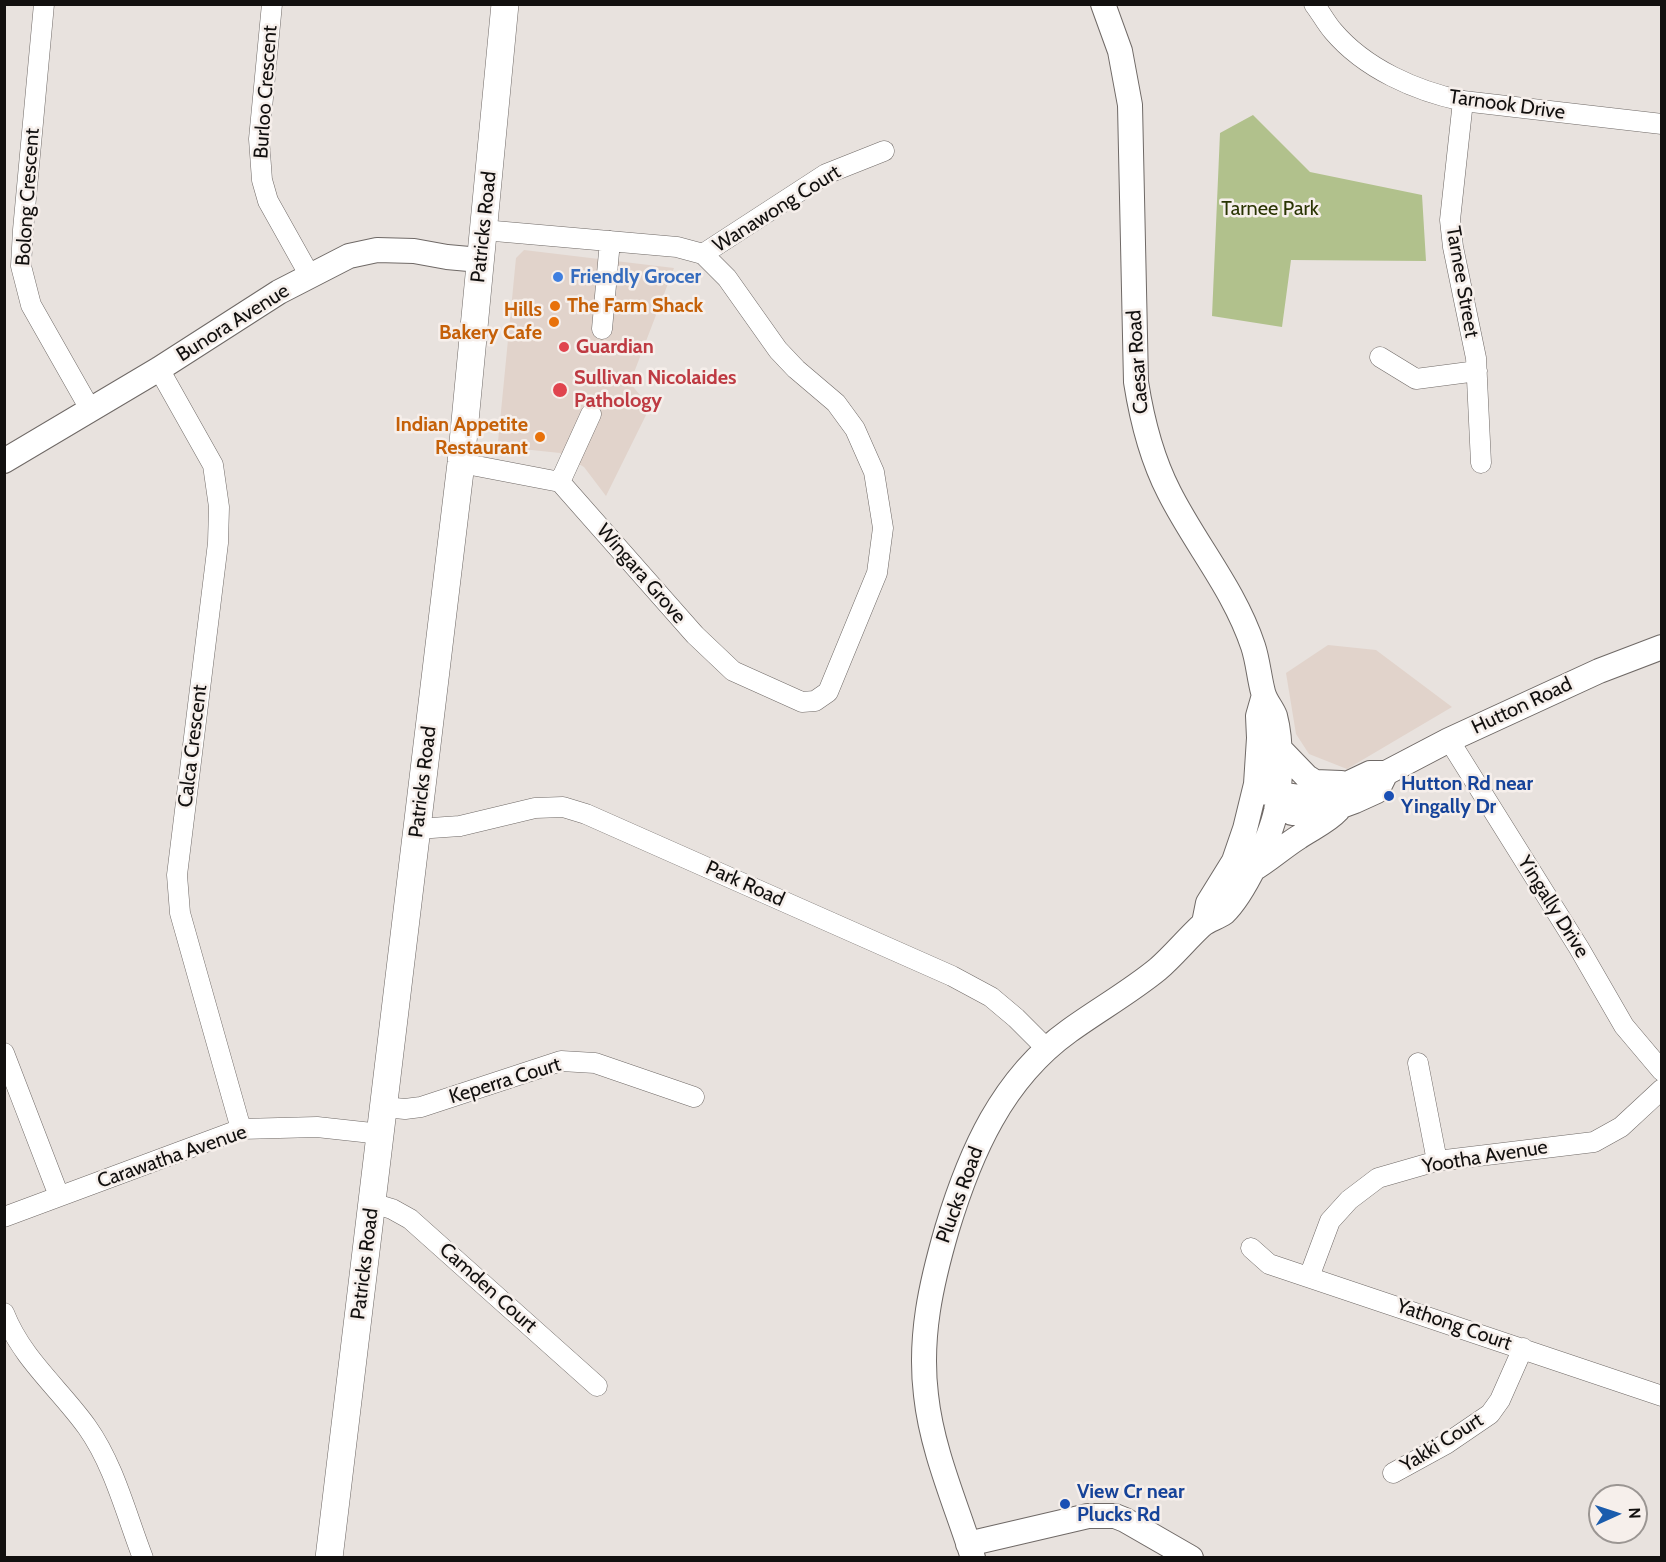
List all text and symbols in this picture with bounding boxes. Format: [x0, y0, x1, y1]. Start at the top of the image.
street label: Burloo Crescent [249, 25, 283, 159]
street label: Tarnook Drive [1447, 85, 1567, 125]
street label: Bolong Crescent [11, 127, 45, 267]
street label: Wanawong Court [709, 160, 845, 258]
street label: Patricks Road [466, 170, 502, 284]
park label: Tarnee Park [1221, 197, 1319, 221]
street label: Tarnee Street [1440, 224, 1484, 340]
place label: Friendly Grocer [570, 265, 701, 289]
marker: Friendly Grocer [551, 270, 565, 284]
street label: Bunora Avenue [172, 279, 294, 367]
place label: The Farm Shack [567, 294, 703, 318]
place label: Hills Bakery Cafe [439, 298, 542, 345]
marker: The Farm Shack [548, 299, 562, 313]
street label: Caesar Road [1122, 309, 1154, 415]
marker: Hills Bakery Cafe [547, 315, 561, 329]
place label: Guardian [576, 335, 654, 359]
marker: Guardian [557, 340, 571, 354]
place label: Sullivan Nicolaides Pathology [574, 366, 737, 413]
marker: Sullivan Nicolaides Pathology [551, 381, 569, 399]
place label: Indian Appetite Restaurant [395, 413, 528, 460]
marker: Indian Appetite Restaurant [533, 430, 547, 444]
street label: Wingara Grove [591, 519, 691, 629]
street label: Hutton Road [1468, 672, 1576, 740]
street label: Calca Crescent [174, 683, 212, 809]
street label: Patricks Road [404, 725, 442, 839]
place label: Hutton Rd near Yingally Dr [1401, 772, 1533, 819]
marker: Hutton Rd near Yingally Dr [1382, 789, 1396, 803]
street label: Yingally Drive [1512, 852, 1594, 962]
street label: Park Road [702, 856, 788, 912]
street label: Keperra Court [446, 1053, 564, 1109]
street label: Carawatha Avenue [94, 1120, 250, 1194]
street label: Yootha Avenue [1421, 1135, 1549, 1179]
street label: Plucks Road [931, 1144, 989, 1246]
street label: Patricks Road [346, 1207, 384, 1321]
street label: Camden Court [434, 1238, 542, 1338]
street label: Yathong Court [1393, 1294, 1515, 1356]
street label: Yakki Court [1396, 1408, 1488, 1478]
place label: View Cr near Plucks Rd [1077, 1480, 1185, 1527]
north arrow [1588, 1484, 1648, 1544]
marker: View Cr near Plucks Rd [1058, 1497, 1072, 1511]
text: N [1625, 1507, 1644, 1519]

